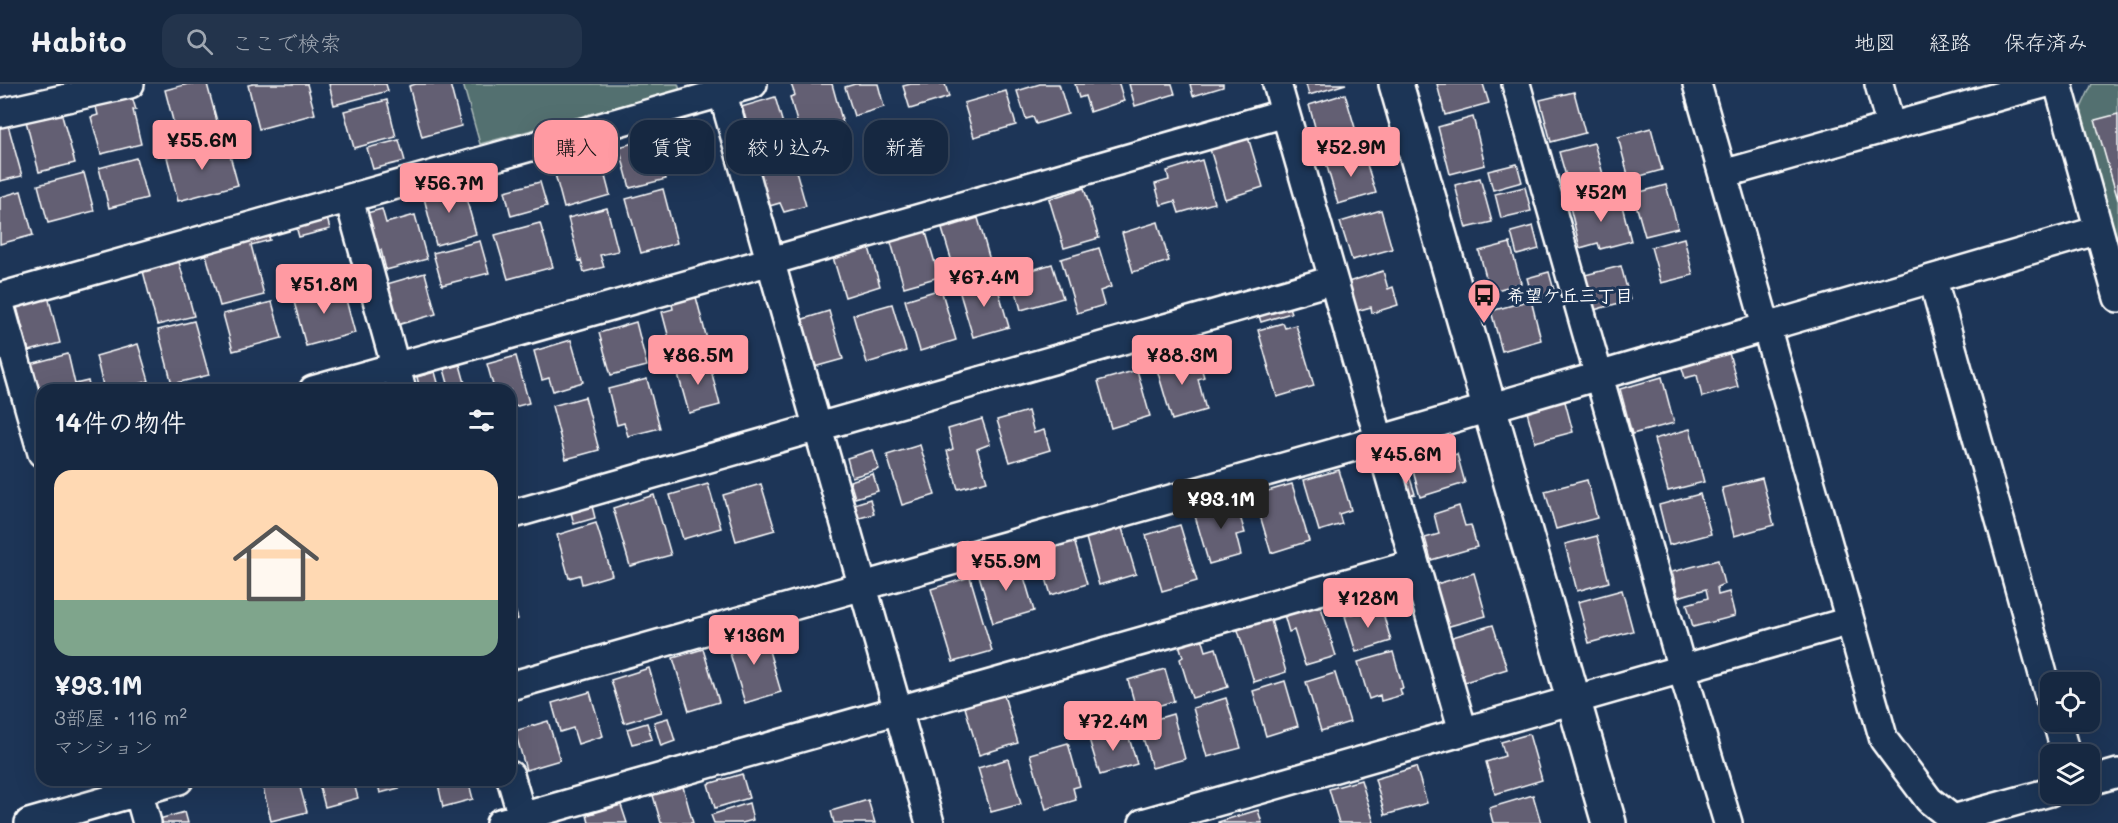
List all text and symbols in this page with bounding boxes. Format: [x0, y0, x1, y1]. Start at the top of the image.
search box [162, 14, 582, 68]
text: Habito [30, 23, 126, 59]
icon: search [183, 25, 216, 58]
text: ここで検索 [231, 28, 341, 57]
text: 地図 [1854, 28, 1896, 55]
text: 経路 [1929, 28, 1971, 55]
text: 保存済み [2004, 28, 2088, 55]
pin: ¥55.6M [153, 120, 251, 171]
chip: 購入 [534, 120, 618, 174]
chip: 賃貸 [630, 120, 714, 174]
chip: 絞り込み [726, 120, 852, 174]
chip: 新着 [864, 120, 948, 174]
text: ¥55.6M [167, 126, 237, 152]
pin: ¥52.9M [1302, 127, 1400, 178]
text: ¥52.9M [1316, 133, 1386, 159]
pin: ¥56.7M [400, 163, 498, 214]
text: ¥56.7M [414, 169, 484, 195]
pin: ¥52M [1565, 172, 1637, 223]
text: ¥52M [1575, 178, 1627, 204]
pin: ¥67.4M [935, 257, 1033, 308]
text: ¥67.4M [948, 263, 1020, 289]
pin: ¥51.8M [275, 264, 373, 315]
text: ¥51.8M [290, 270, 358, 296]
bus stop icon: 希望ケ丘三丁目 [1466, 277, 1502, 324]
place label: 希望ケ丘三丁目 [1507, 283, 1633, 307]
pin: ¥86.5M [649, 335, 747, 386]
pin: ¥88.3M [1133, 335, 1231, 386]
text: ¥86.5M [662, 341, 734, 367]
text: ¥88.3M [1146, 341, 1218, 367]
icon: filters [465, 404, 498, 437]
text: 14件の物件 [54, 405, 186, 439]
pin: ¥45.6M [1357, 434, 1455, 485]
text: ¥45.6M [1370, 440, 1442, 466]
pin: ¥93.1M [1172, 479, 1270, 530]
text: ¥93.1M [1187, 485, 1255, 511]
icon: home [222, 509, 330, 617]
pin: ¥55.9M [957, 541, 1055, 592]
text: ¥55.9M [971, 547, 1041, 573]
pin: ¥128M [1326, 578, 1410, 629]
text: ¥128M [1337, 584, 1399, 610]
pin: ¥136M [712, 615, 796, 666]
text: ¥136M [723, 621, 785, 647]
text: ¥93.1M [54, 668, 143, 702]
map controls [2040, 672, 2100, 804]
button: locate [2040, 672, 2100, 732]
pin: ¥72.4M [1064, 701, 1162, 752]
text: 3部屋 · 116 m² [54, 704, 187, 730]
text: ¥72.4M [1078, 707, 1148, 733]
text: マンション [54, 733, 153, 759]
button: layers [2040, 744, 2100, 804]

